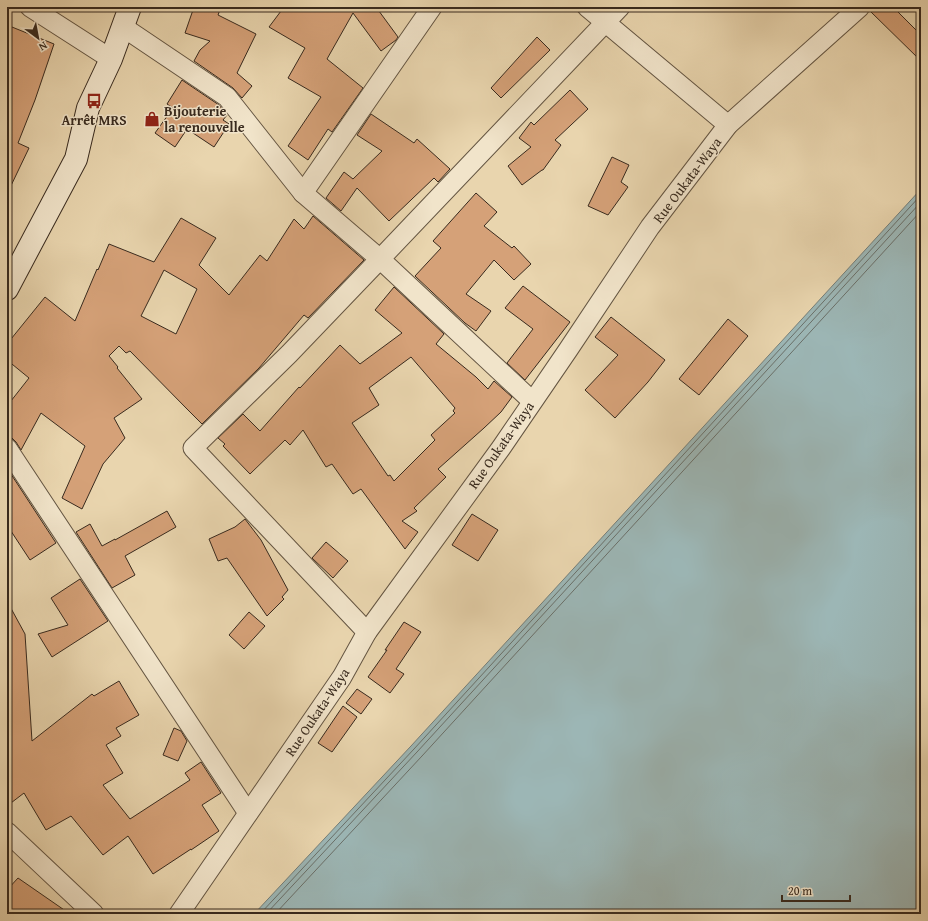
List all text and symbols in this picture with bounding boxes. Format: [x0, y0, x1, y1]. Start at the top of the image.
north arrow [18, 18, 58, 58]
text: N [35, 38, 51, 56]
bus stop icon: Arrêt MRS [85, 92, 103, 110]
place label: Bijouterie la renouvelle [164, 101, 245, 137]
place label: Arrêt MRS [61, 110, 127, 130]
shop icon: Bijouterie la renouvelle [143, 110, 161, 128]
street label: Rue Oukata-Waya [648, 133, 726, 227]
street label: Rue Oukata-Waya [463, 397, 539, 493]
street label: Rue Oukata-Waya [280, 663, 354, 760]
scale bar [782, 877, 850, 903]
text: 20 m [788, 882, 812, 899]

